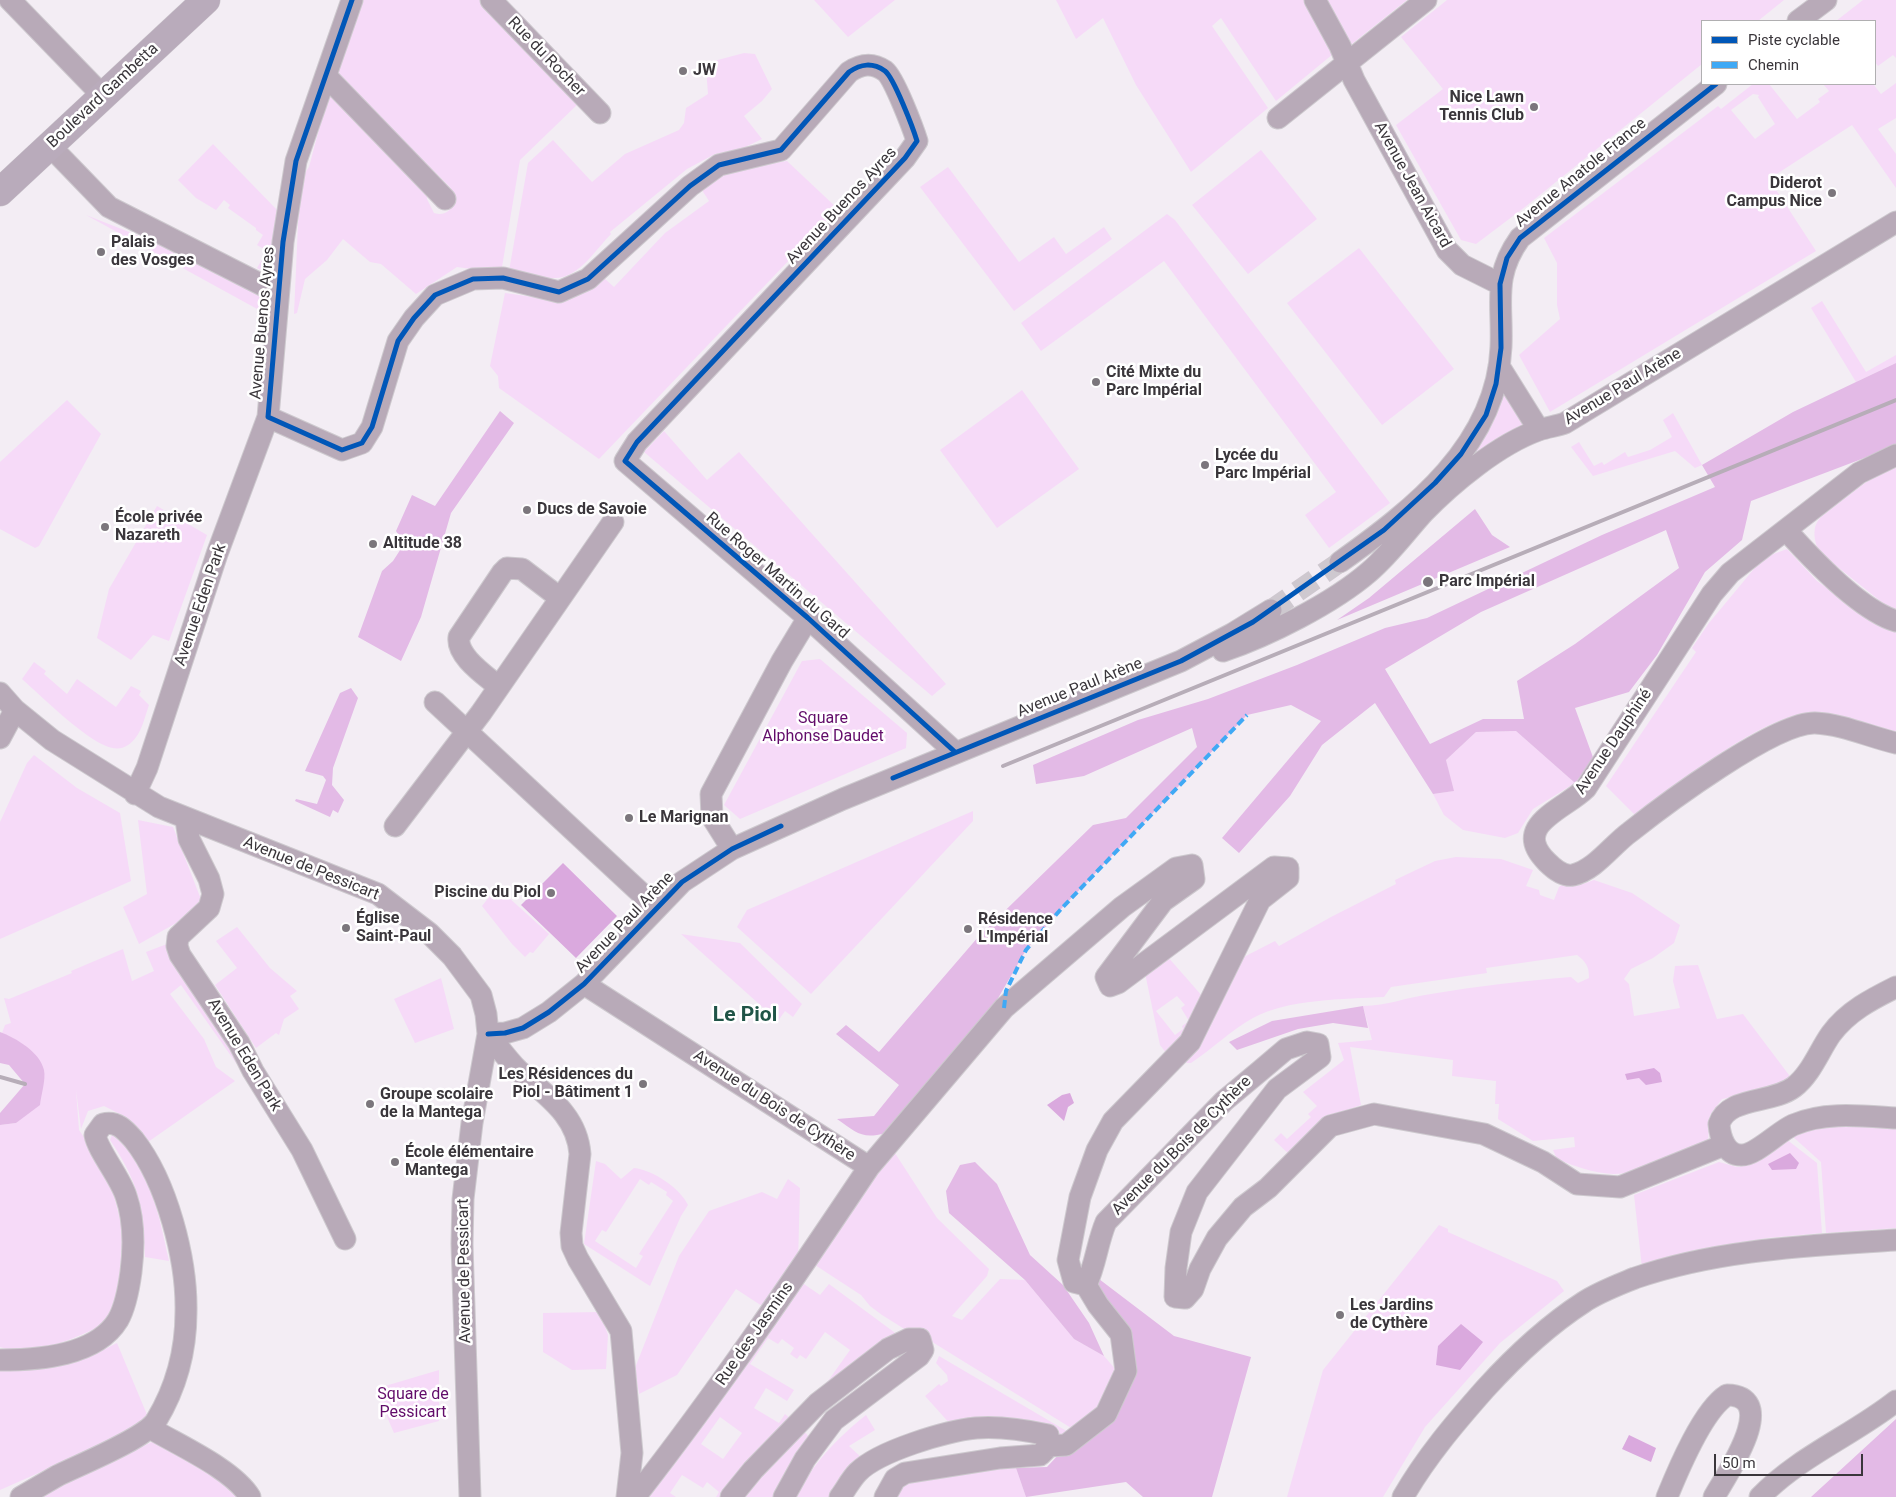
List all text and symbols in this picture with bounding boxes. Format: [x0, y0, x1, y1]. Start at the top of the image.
street label: Rue du Rocher [503, 13, 589, 101]
legend [1701, 20, 1876, 85]
text: Piste cyclable [1748, 31, 1840, 49]
street label: Boulevard Gambetta [43, 40, 163, 152]
text: Chemin [1748, 56, 1799, 74]
place label: JW [693, 61, 716, 81]
marker: JW [677, 65, 689, 77]
place label: Nice Lawn Tennis Club [1439, 88, 1524, 126]
marker: Nice Lawn Tennis Club [1528, 101, 1540, 113]
street label: Avenue Anatole France [1512, 114, 1650, 232]
street label: Avenue Jean Aicard [1369, 119, 1455, 251]
street label: Avenue Buenos Ayres [783, 143, 901, 269]
place label: Diderot Campus Nice [1726, 174, 1822, 212]
marker: Diderot Campus Nice [1826, 187, 1838, 199]
place label: Palais des Vosges [111, 233, 194, 271]
marker: Palais des Vosges [95, 246, 107, 258]
street label: Avenue Buenos Ayres [247, 246, 279, 400]
street label: Avenue Paul Arène [1561, 344, 1685, 430]
place label: Cité Mixte du Parc Impérial [1106, 363, 1202, 401]
marker: Cité Mixte du Parc Impérial [1090, 376, 1102, 388]
place label: Lycée du Parc Impérial [1215, 446, 1311, 484]
marker: Lycée du Parc Impérial [1199, 459, 1211, 471]
place label: Ducs de Savoie [537, 500, 647, 520]
marker: Ducs de Savoie [521, 504, 533, 516]
place label: École privée Nazareth [115, 508, 202, 546]
street label: Rue Roger Martin du Gard [702, 509, 852, 643]
marker: École privée Nazareth [99, 521, 111, 533]
place label: Altitude 38 [383, 534, 462, 554]
marker: Altitude 38 [367, 538, 379, 550]
street label: Avenue Eden Park [171, 541, 231, 669]
place label: Parc Impérial [1439, 572, 1535, 592]
marker: Parc Impérial [1421, 575, 1435, 589]
street label: Avenue Paul Arène [1015, 654, 1145, 722]
street label: Avenue Dauphiné [1572, 686, 1656, 798]
park label: Square Alphonse Daudet [762, 709, 884, 747]
place label: Le Marignan [639, 808, 729, 828]
marker: Le Marignan [623, 812, 635, 824]
street label: Avenue de Pessicart [240, 833, 382, 905]
street label: Avenue Paul Arène [572, 868, 678, 978]
place label: Piscine du Piol [434, 883, 541, 903]
marker: Piscine du Piol [545, 887, 557, 899]
place label: Église Saint-Paul [356, 909, 431, 947]
place label: Résidence L'Impérial [978, 910, 1053, 948]
marker: Église Saint-Paul [340, 922, 352, 934]
marker: Résidence L'Impérial [962, 923, 974, 935]
street label: Avenue Eden Park [203, 995, 285, 1115]
district label: Le Piol [713, 1003, 777, 1029]
street label: Avenue du Bois de Cythère [689, 1046, 859, 1166]
place label: Les Résidences du Piol - Bâtiment 1 [498, 1065, 633, 1103]
street label: Avenue du Bois de Cythère [1108, 1072, 1256, 1220]
marker: Les Résidences du Piol - Bâtiment 1 [637, 1078, 649, 1090]
place label: Groupe scolaire de la Mantega [380, 1085, 493, 1123]
marker: Groupe scolaire de la Mantega [364, 1098, 376, 1110]
place label: École élémentaire Mantega [405, 1143, 534, 1181]
marker: École élémentaire Mantega [389, 1156, 401, 1168]
street label: Avenue de Pessicart [454, 1198, 476, 1344]
street label: Rue des Jasmins [712, 1279, 798, 1389]
place label: Les Jardins de Cythère [1350, 1296, 1433, 1334]
marker: Les Jardins de Cythère [1334, 1309, 1346, 1321]
park label: Square de Pessicart [377, 1385, 449, 1423]
scale bar [1716, 1444, 1865, 1476]
text: 50 m [1722, 1454, 1756, 1472]

